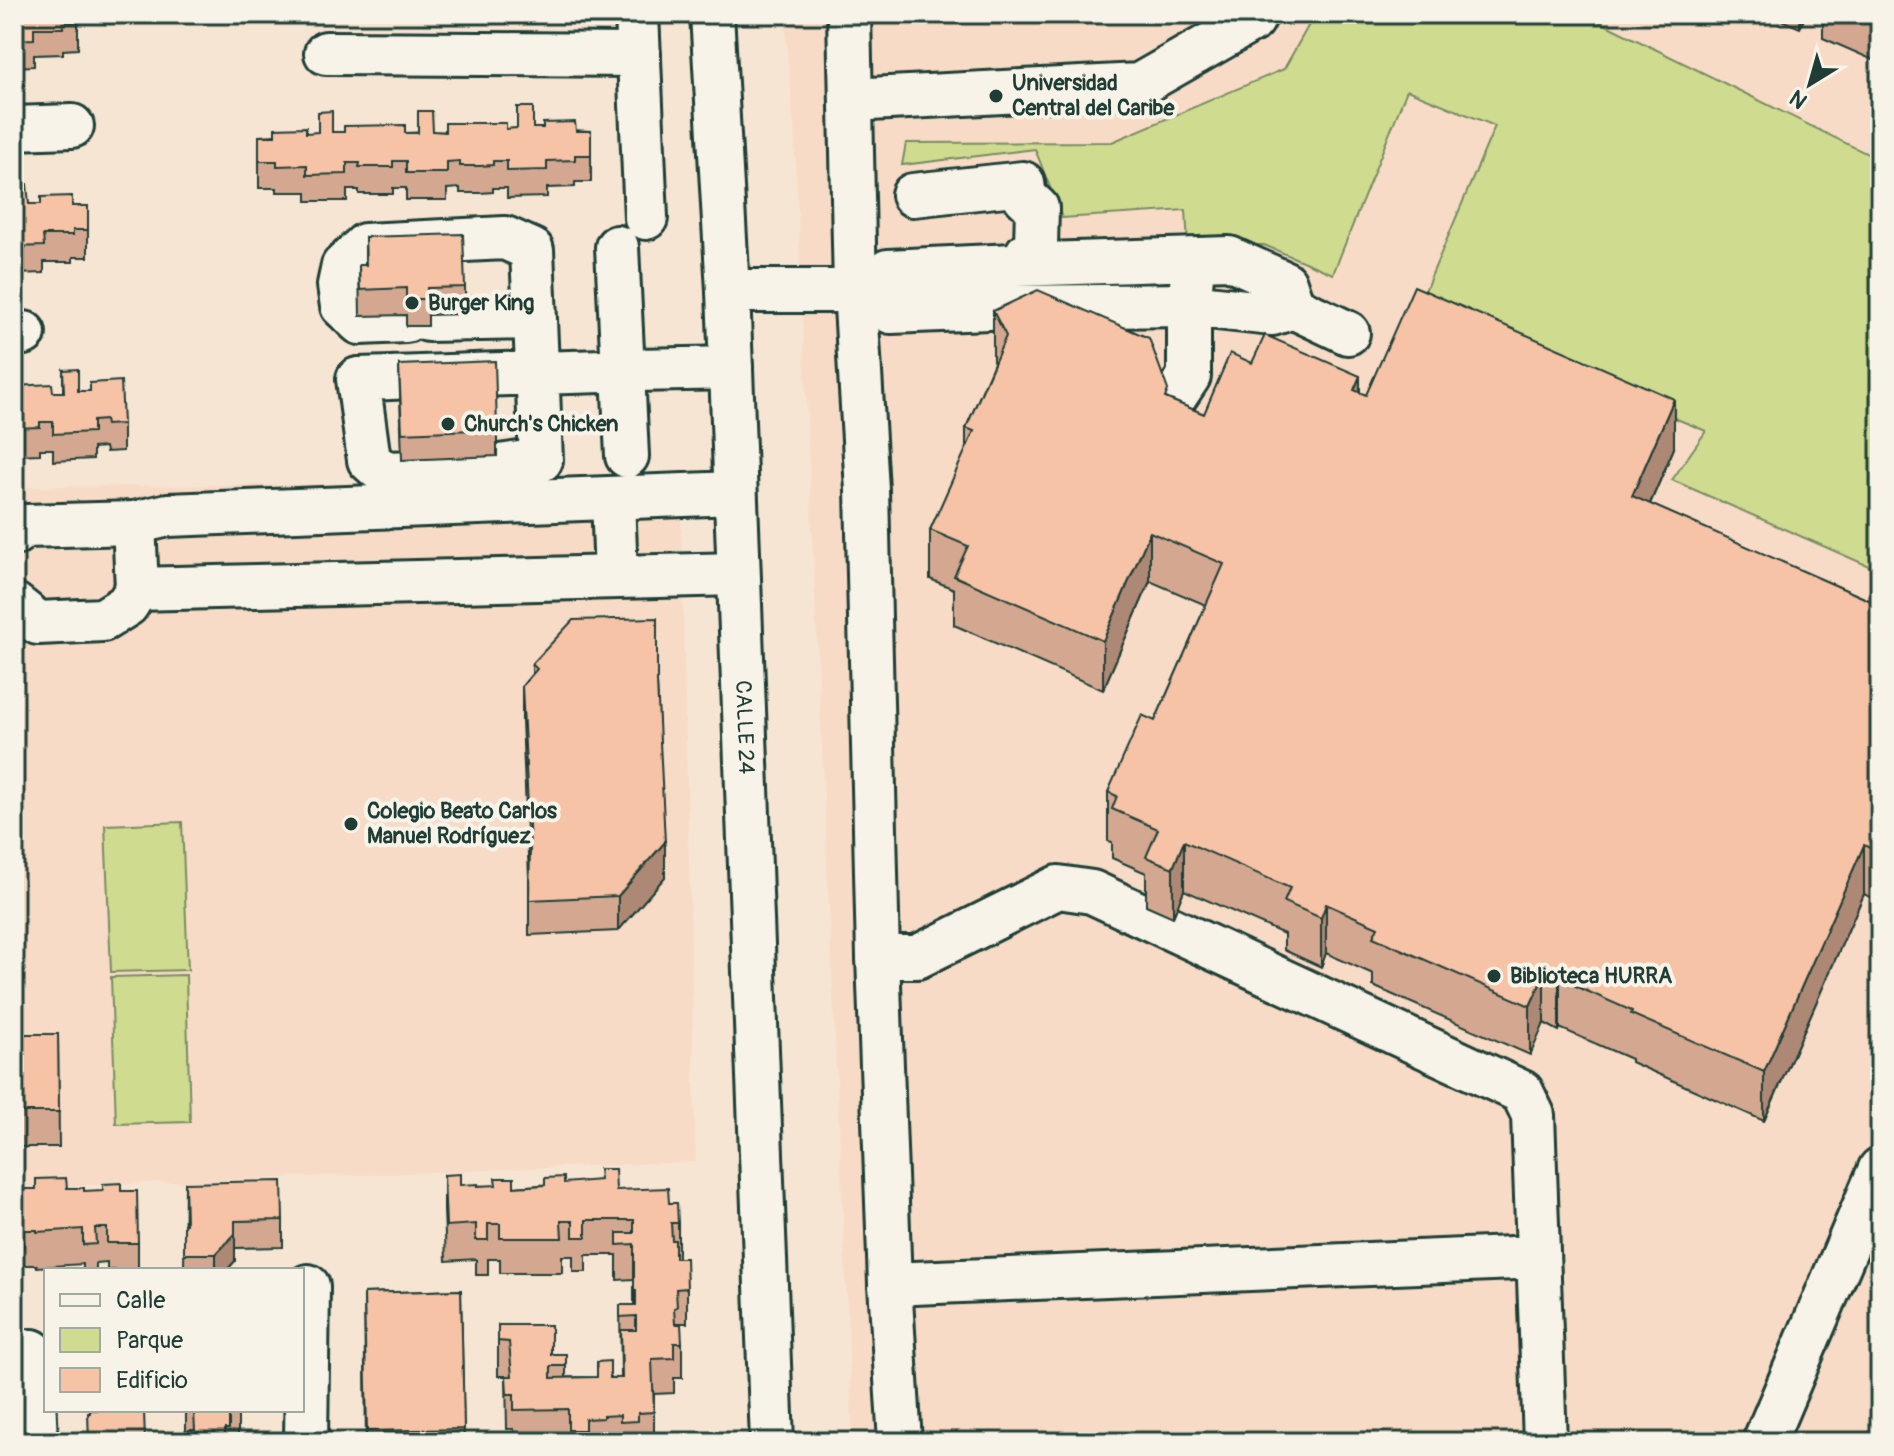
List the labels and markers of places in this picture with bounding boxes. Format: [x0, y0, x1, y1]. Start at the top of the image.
place label: Universidad Central del Caribe [1012, 69, 1175, 122]
marker: Universidad Central del Caribe [987, 87, 1005, 105]
place label: Burger King [428, 289, 534, 317]
marker: Burger King [403, 294, 421, 312]
place label: Church's Chicken [464, 410, 619, 438]
marker: Church's Chicken [439, 415, 457, 433]
place label: Colegio Beato Carlos Manuel Rodríguez [367, 797, 557, 850]
marker: Colegio Beato Carlos Manuel Rodríguez [342, 815, 360, 833]
place label: Biblioteca HURRA [1510, 962, 1673, 990]
marker: Biblioteca HURRA [1485, 967, 1503, 985]

